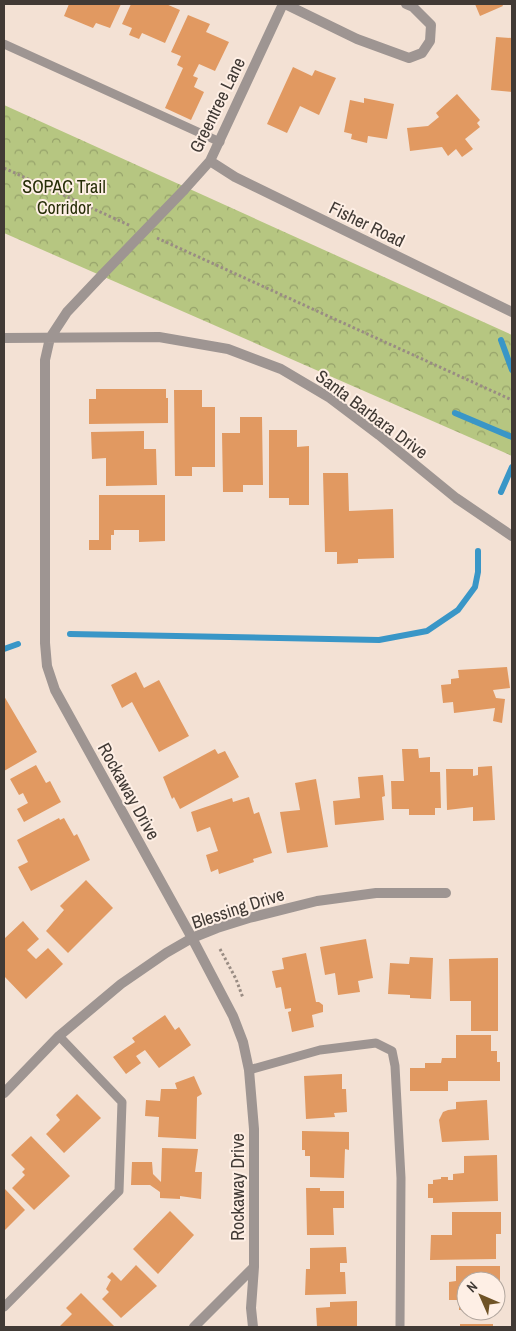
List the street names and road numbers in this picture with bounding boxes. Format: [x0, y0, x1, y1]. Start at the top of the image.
street label: Greentree Lane [183, 53, 251, 157]
street label: Fisher Road [325, 195, 409, 253]
street label: Santa Barbara Drive [311, 364, 433, 464]
street label: Rockaway Drive [92, 738, 166, 844]
street label: Blessing Drive [188, 881, 288, 935]
street label: Rockaway Drive [225, 1133, 250, 1241]

